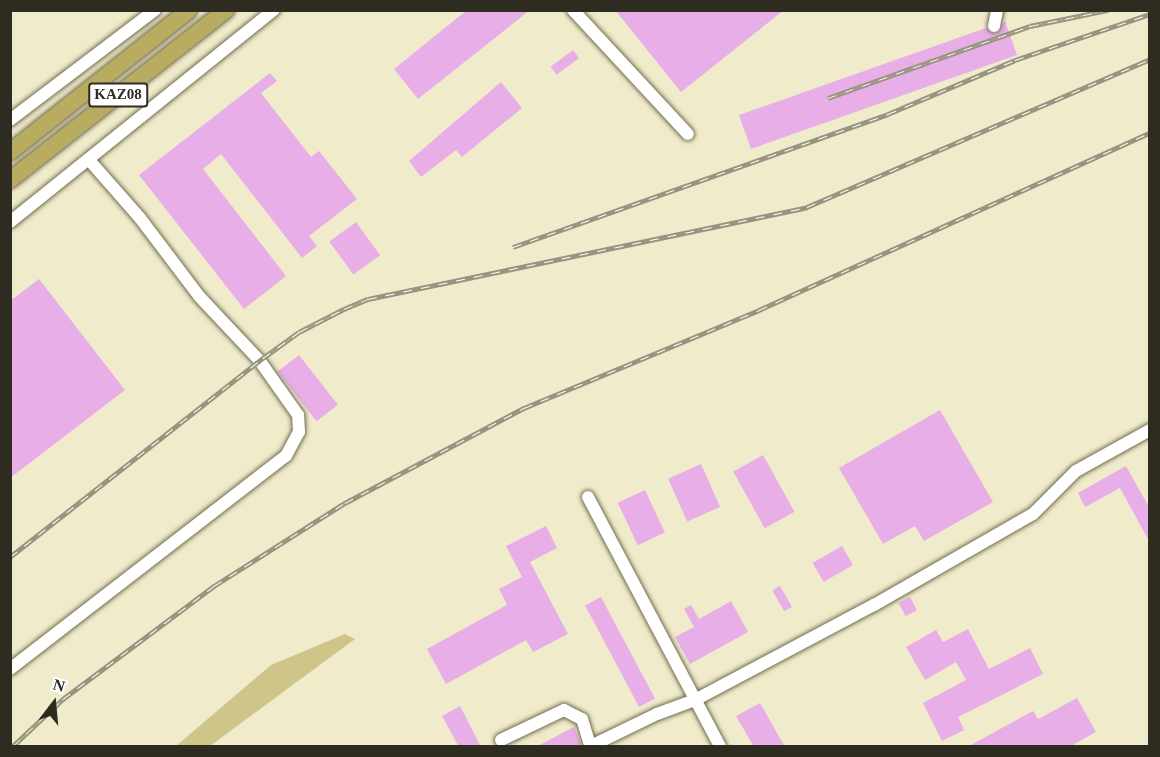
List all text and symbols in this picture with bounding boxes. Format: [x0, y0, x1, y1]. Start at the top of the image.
road number: KAZ08 [88, 83, 148, 107]
north arrow [24, 673, 84, 733]
text: N [51, 675, 67, 695]

